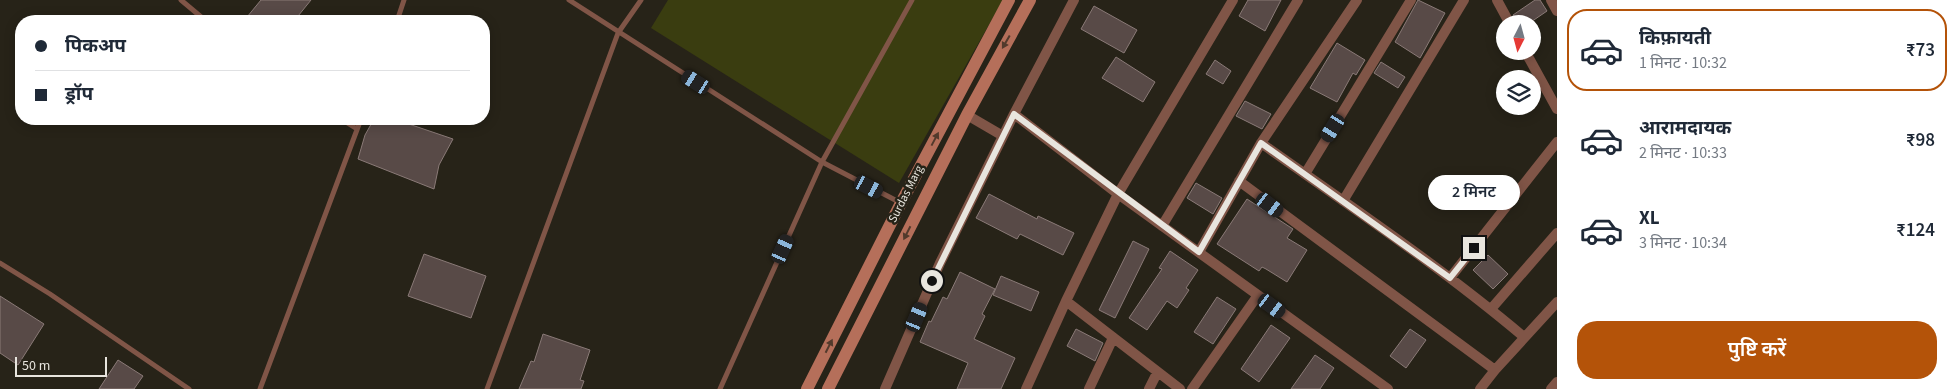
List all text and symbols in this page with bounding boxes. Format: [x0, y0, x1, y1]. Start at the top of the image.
north arrow [1496, 15, 1541, 60]
map controls [1496, 15, 1541, 115]
text: किफ़ायती [1639, 25, 1711, 52]
icon: car [1579, 28, 1624, 73]
text: पिकअप [65, 33, 126, 60]
one-way arrow [1001, 36, 1010, 49]
text: ₹73 [1906, 37, 1935, 64]
text: 1 मिनट · 10:32 [1639, 52, 1727, 74]
car [679, 68, 712, 96]
button: layers [1496, 70, 1541, 115]
text: ड्रॉप [65, 81, 93, 108]
car [1318, 111, 1347, 145]
text: आरामदायक [1639, 115, 1731, 142]
icon: car [1579, 118, 1624, 163]
text: ₹98 [1906, 127, 1935, 154]
one-way arrow [931, 131, 939, 146]
text: 2 मिनट · 10:33 [1639, 142, 1727, 164]
street label: Surdas Marg [884, 163, 928, 225]
car [852, 173, 885, 201]
callout: 2 मिनट [1428, 176, 1520, 210]
text: 2 मिनट [1452, 181, 1496, 203]
car [1253, 190, 1286, 220]
text: XL [1639, 205, 1660, 232]
icon: car [1579, 208, 1624, 253]
text: ₹124 [1896, 217, 1935, 244]
one-way arrow [903, 226, 911, 241]
car [770, 232, 795, 266]
text: 3 मिनट · 10:34 [1639, 232, 1727, 254]
route end [1463, 237, 1485, 259]
route start [921, 270, 943, 292]
car [1255, 291, 1288, 321]
car [904, 300, 929, 334]
button: पुष्टि करें [1577, 321, 1937, 379]
one-way arrow [825, 338, 833, 353]
scale bar [15, 354, 108, 377]
text: 50 m [22, 356, 50, 376]

